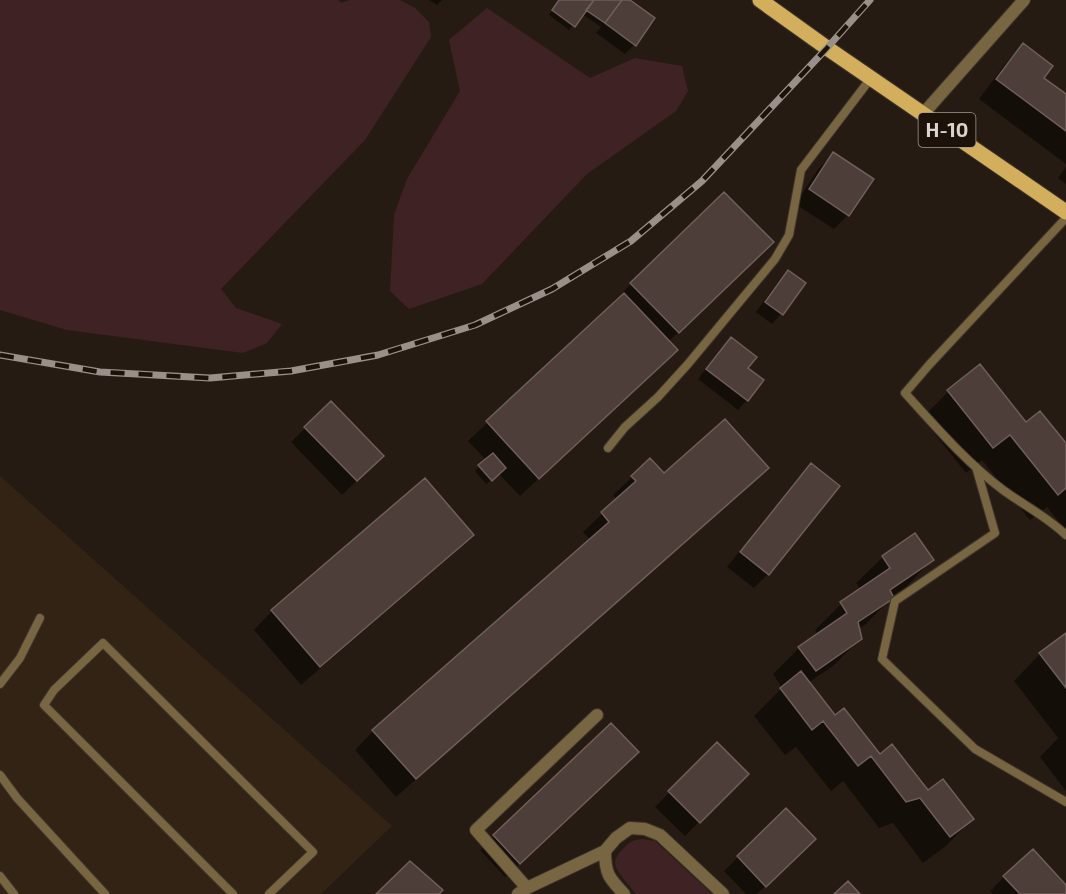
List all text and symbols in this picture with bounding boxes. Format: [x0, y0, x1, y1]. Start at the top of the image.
road number: Н-10 [918, 113, 976, 147]

